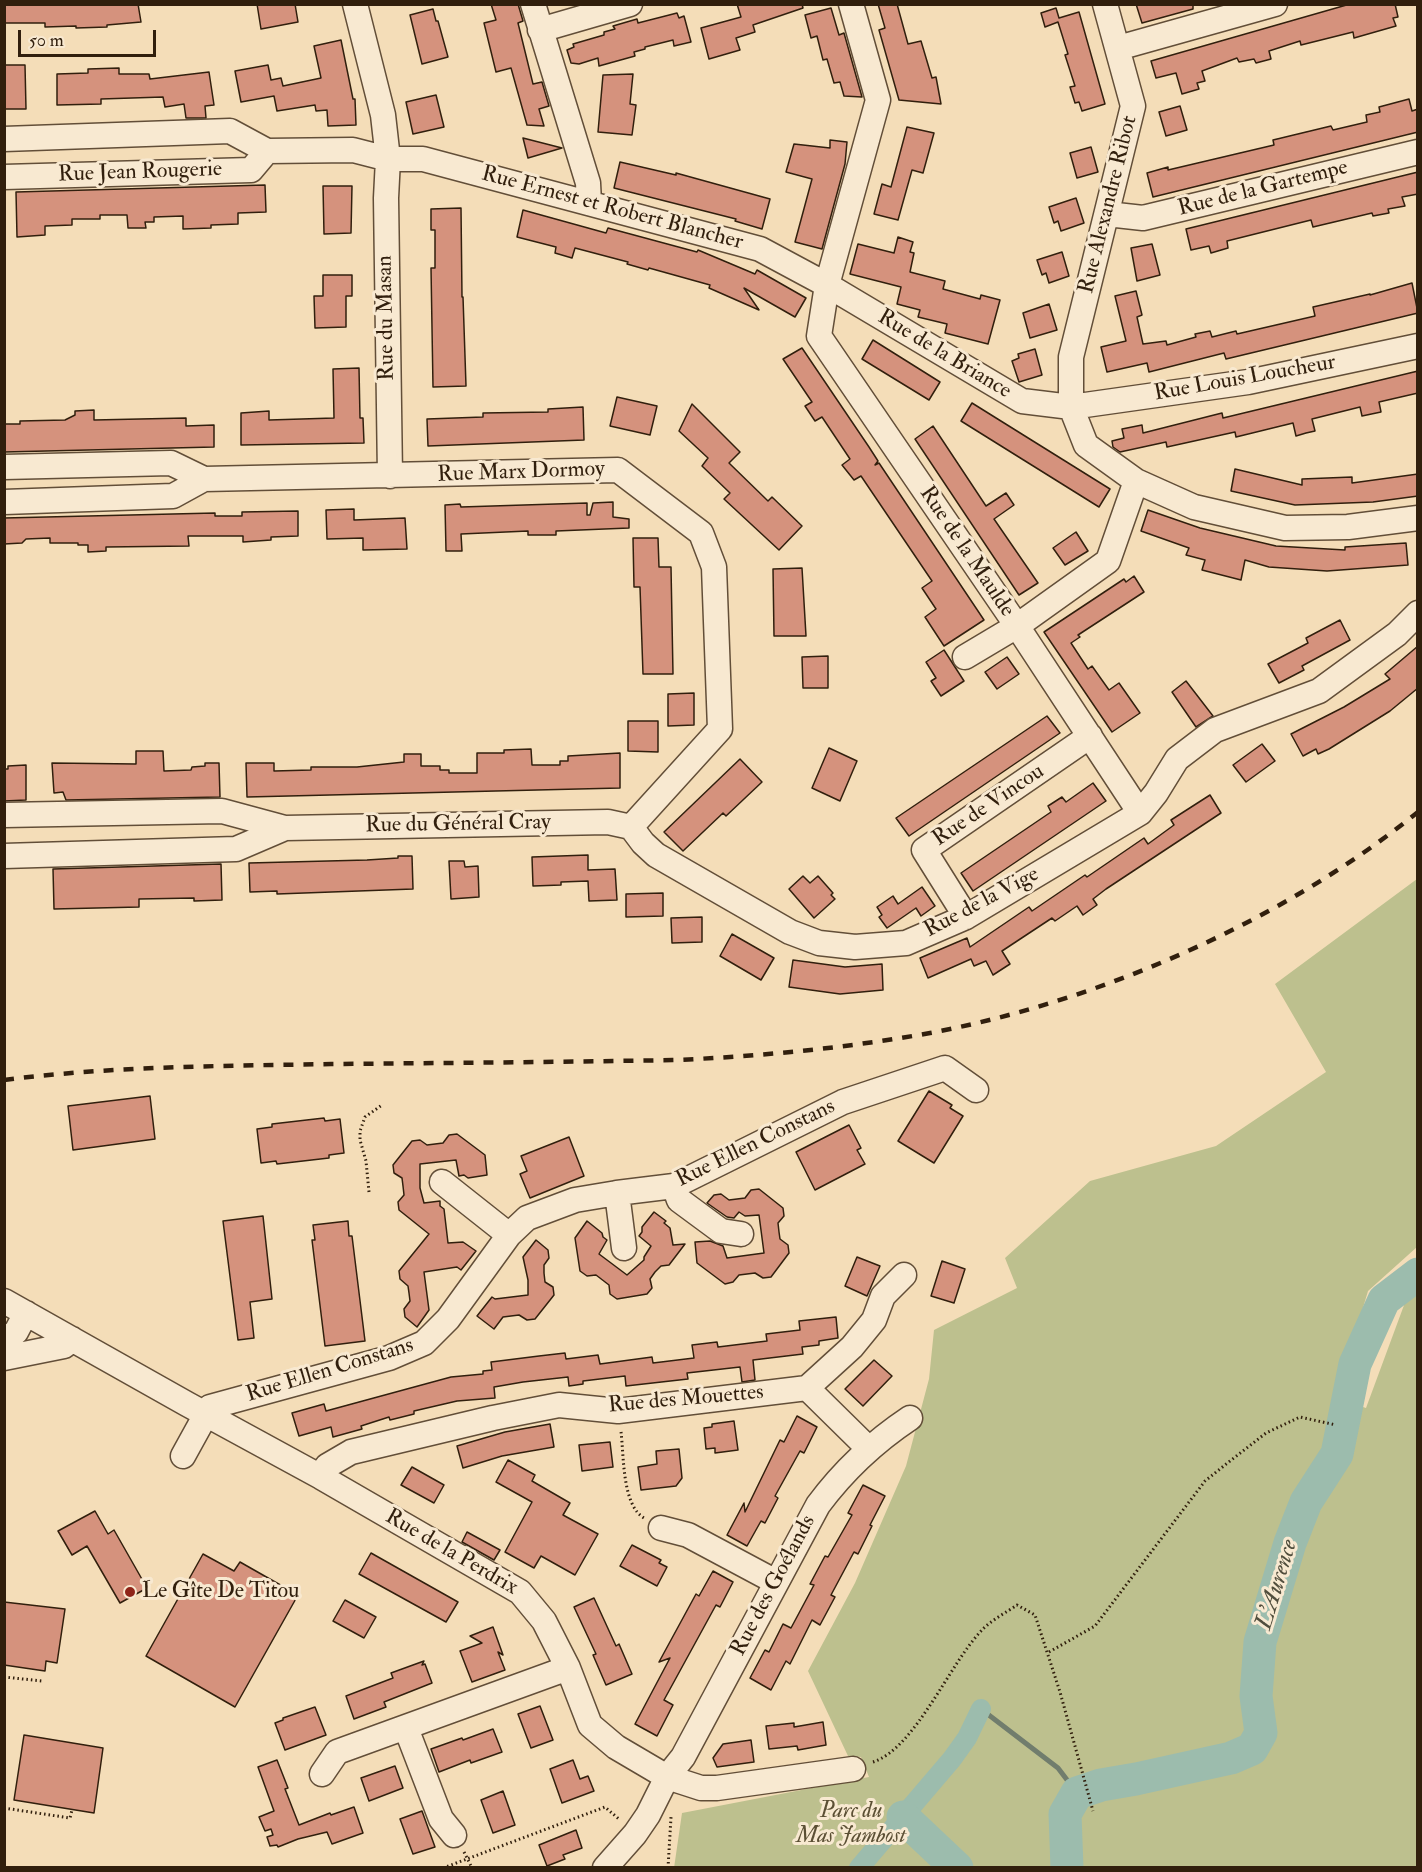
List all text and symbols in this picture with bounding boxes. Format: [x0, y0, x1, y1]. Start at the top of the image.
scale bar [21, 18, 159, 56]
text: 50 m [29, 29, 64, 52]
street label: Rue Alexandre Ribot [1074, 113, 1144, 297]
street label: Rue de la Gartempe [1175, 155, 1351, 223]
street label: Rue Jean Rougerie [58, 157, 222, 189]
street label: Rue Ernest et Robert Blancher [478, 161, 746, 257]
street label: Rue du Masan [373, 255, 401, 381]
street label: Rue de la Briance [872, 305, 1016, 405]
street label: Rue Louis Loucheur [1152, 350, 1338, 408]
street label: Rue Marx Dormoy [437, 457, 605, 489]
street label: Rue de la Maulde [913, 482, 1019, 622]
street label: Rue de Vincou [928, 759, 1050, 853]
street label: Rue du Général Cray [365, 810, 551, 840]
street label: Rue de la Vige [920, 862, 1044, 944]
street label: Rue Ellen Constans [672, 1094, 840, 1194]
street label: Rue Ellen Constans [243, 1333, 417, 1409]
street label: Rue des Mouettes [607, 1380, 765, 1420]
street label: Rue de la Perdrix [380, 1504, 522, 1602]
street label: Rue des Goélands [726, 1511, 822, 1661]
water label: L'Aurence [1251, 1537, 1305, 1633]
place label: Le Gîte De Titou [142, 1579, 299, 1605]
marker: Le Gîte De Titou [123, 1585, 137, 1599]
park label: Parc du Mas Jambost [796, 1799, 906, 1850]

